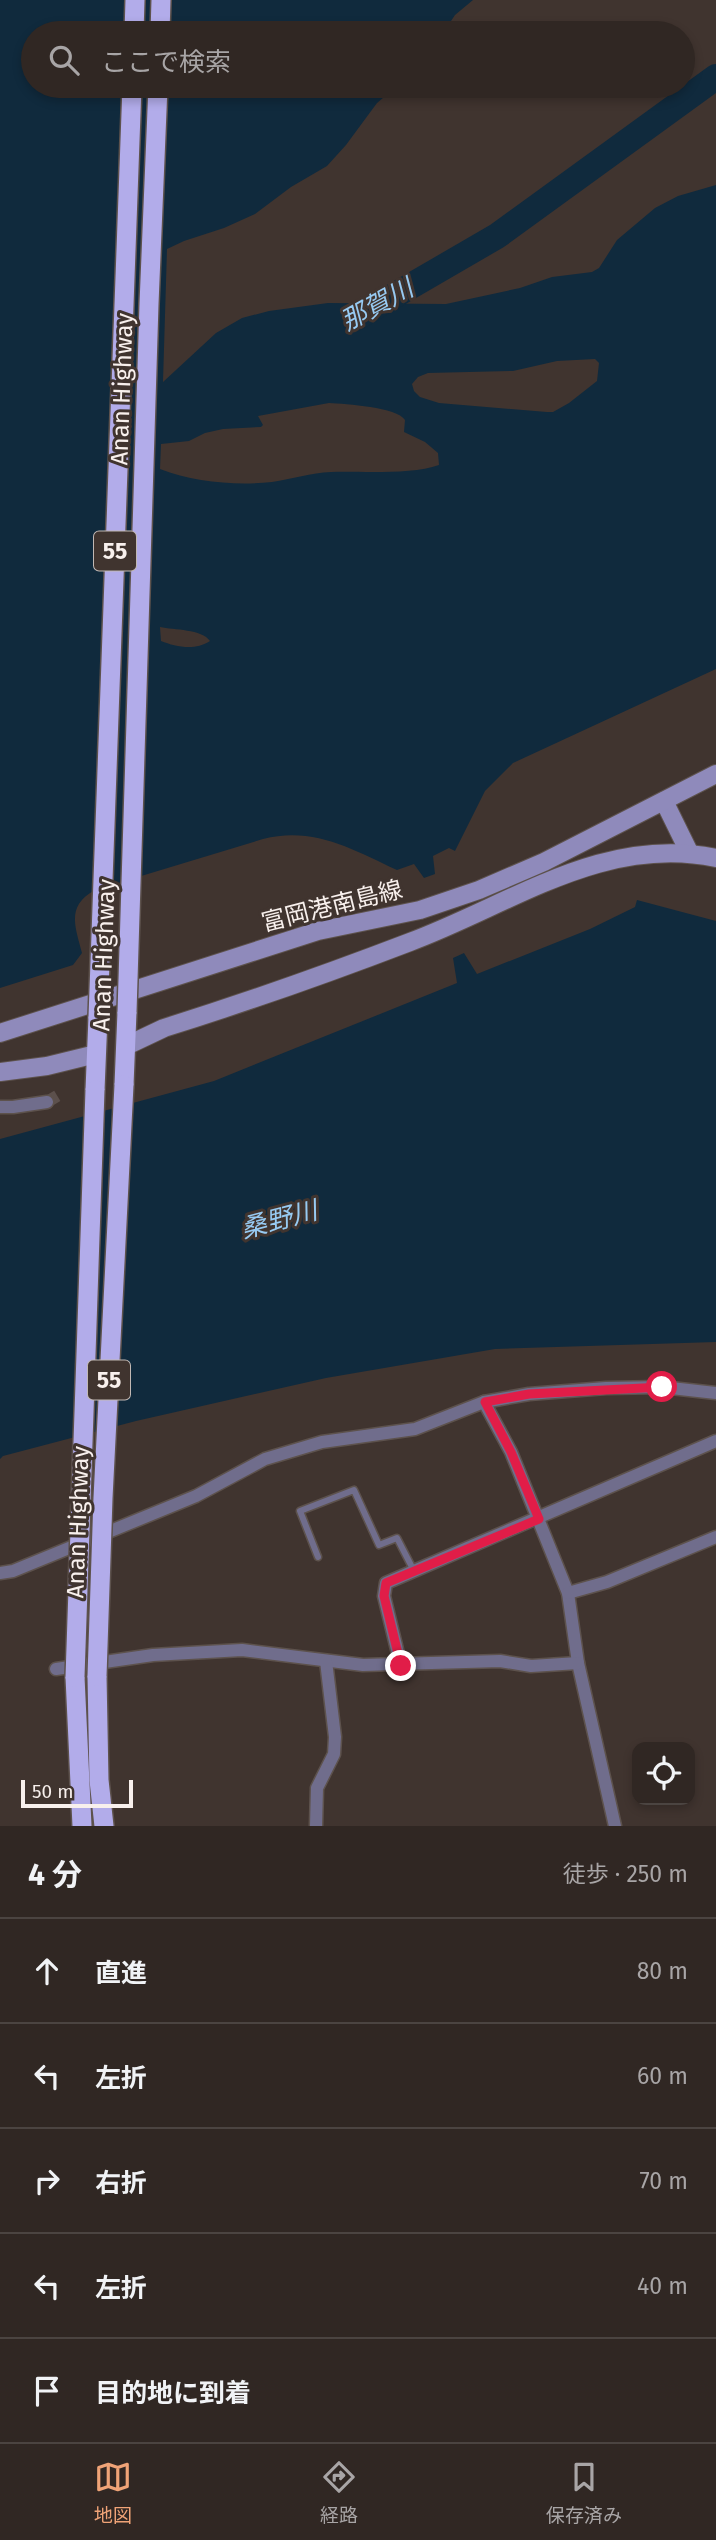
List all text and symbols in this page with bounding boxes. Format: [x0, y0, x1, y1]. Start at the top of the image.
search box [21, 21, 695, 98]
icon: search [45, 41, 83, 79]
text: ここで検索 [101, 47, 231, 78]
water label: 那賀川 [335, 271, 421, 337]
street label: Anan Highway [105, 312, 139, 466]
road number: 55 [94, 531, 136, 570]
street label: 富岡港南島線 [259, 875, 405, 937]
street label: Anan Highway [87, 878, 121, 1032]
water label: 桑野川 [237, 1194, 324, 1245]
road number: 55 [88, 1360, 130, 1400]
route start [646, 1371, 677, 1402]
street label: Anan Highway [61, 1445, 95, 1599]
route end [385, 1650, 416, 1681]
map controls [632, 1742, 695, 1805]
button: locate [632, 1742, 695, 1805]
scale bar [21, 1777, 133, 1809]
text: 50 m [32, 1780, 73, 1803]
text: 4 分 [28, 1857, 82, 1893]
text: 徒歩 · 250 m [563, 1860, 688, 1888]
icon: ahead [28, 1952, 66, 1990]
text: 80 m [637, 1957, 688, 1985]
text: 直進 [95, 1958, 147, 1989]
icon: left [28, 2057, 66, 2095]
text: 60 m [637, 2062, 688, 2090]
text: 左折 [95, 2063, 147, 2094]
icon: right [28, 2162, 66, 2200]
text: 70 m [639, 2167, 688, 2195]
text: 右折 [95, 2168, 147, 2199]
icon: left [28, 2267, 66, 2305]
text: 40 m [637, 2272, 688, 2300]
text: 左折 [95, 2273, 147, 2304]
icon: arrive [28, 2372, 66, 2410]
text: 目的地に到着 [95, 2378, 251, 2409]
tab: 地図 [94, 2458, 132, 2527]
tab: 経路 [320, 2458, 358, 2527]
tab: 保存済み [546, 2458, 622, 2527]

